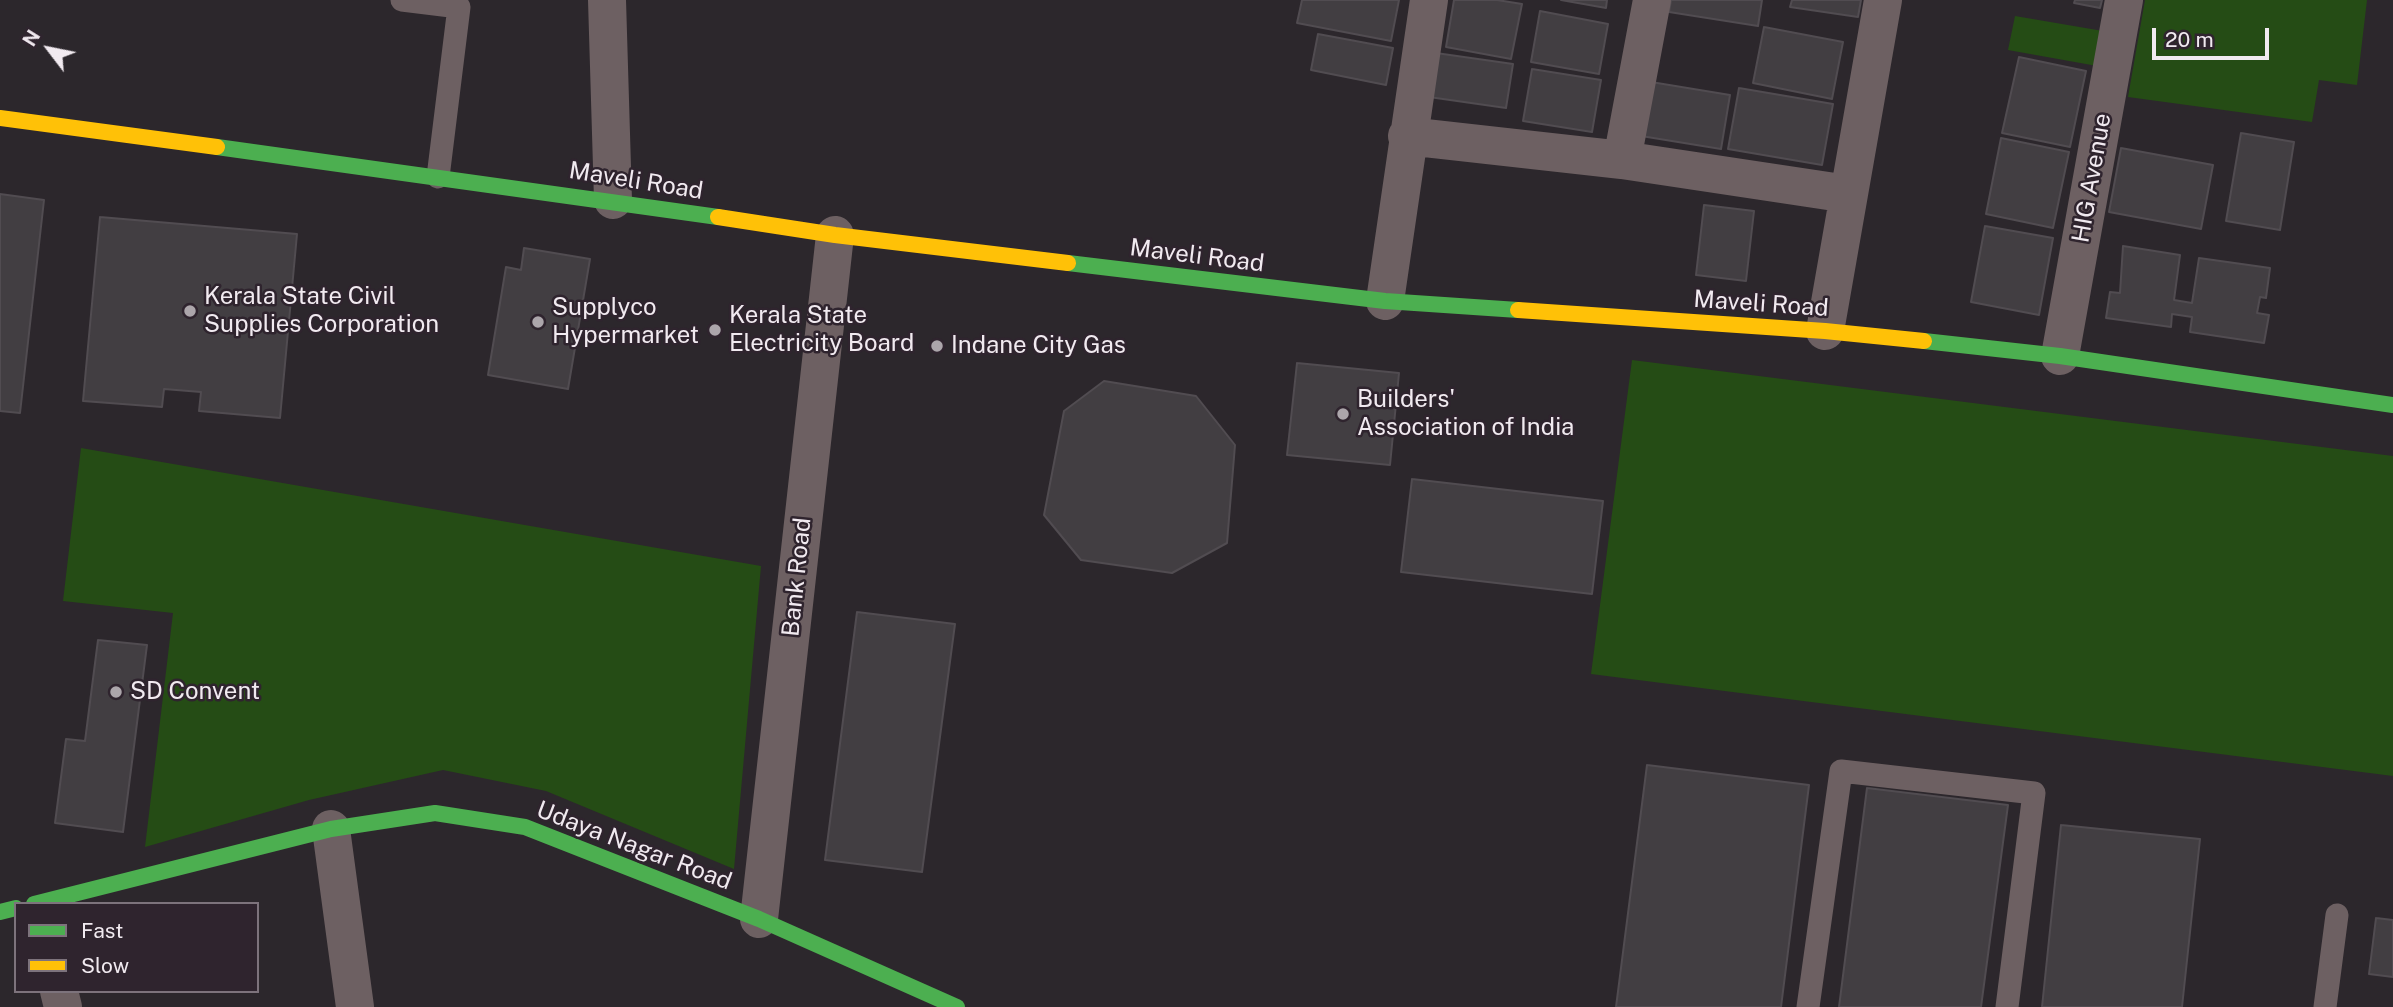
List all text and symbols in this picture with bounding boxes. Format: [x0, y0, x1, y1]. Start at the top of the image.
north arrow [14, 14, 84, 84]
scale bar [2155, 14, 2272, 58]
text: N [18, 26, 44, 50]
text: 20 m [2165, 27, 2214, 52]
street label: HIG Avenue [2066, 111, 2118, 245]
street label: Maveli Road [567, 156, 705, 206]
street label: Maveli Road [1128, 233, 1266, 279]
place label: Kerala State Civil Supplies Corporation [204, 283, 439, 339]
street label: Maveli Road [1693, 285, 1829, 323]
place label: Supplyco Hypermarket [552, 294, 699, 350]
place label: Kerala State Electricity Board [729, 302, 914, 358]
marker: Kerala State Civil Supplies Corporation [182, 303, 198, 319]
marker: Supplyco Hypermarket [530, 314, 546, 330]
marker: Kerala State Electricity Board [707, 322, 723, 338]
place label: Indane City Gas [951, 332, 1126, 360]
marker: Indane City Gas [929, 338, 945, 354]
place label: Builders' Association of India [1357, 386, 1574, 442]
marker: Builders' Association of India [1335, 406, 1351, 422]
street label: Bank Road [776, 516, 818, 638]
place label: SD Convent [130, 678, 260, 706]
marker: SD Convent [108, 684, 124, 700]
street label: Udaya Nagar Road [532, 795, 736, 897]
legend [14, 902, 259, 993]
text: Fast [81, 918, 123, 943]
text: Slow [81, 953, 129, 978]

